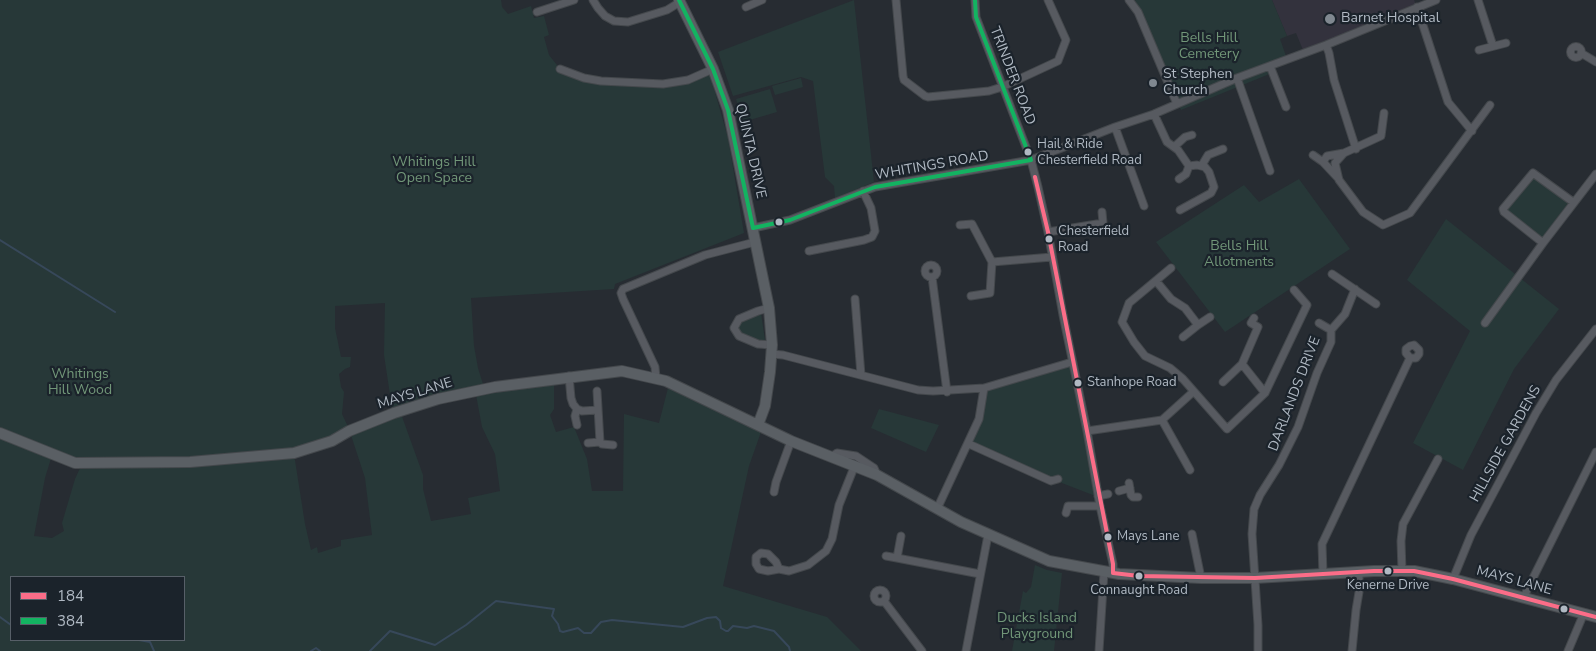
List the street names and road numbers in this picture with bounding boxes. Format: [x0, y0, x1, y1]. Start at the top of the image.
street label: TRINDER ROAD [986, 25, 1038, 127]
street label: QUINTA DRIVE [731, 102, 769, 200]
street label: WHITINGS ROAD [874, 148, 990, 184]
street label: DARLANDS DRIVE [1265, 334, 1325, 454]
street label: MAYS LANE [375, 375, 455, 413]
street label: HILLSIDE GARDENS [1467, 383, 1545, 505]
street label: MAYS LANE [1474, 563, 1554, 599]

